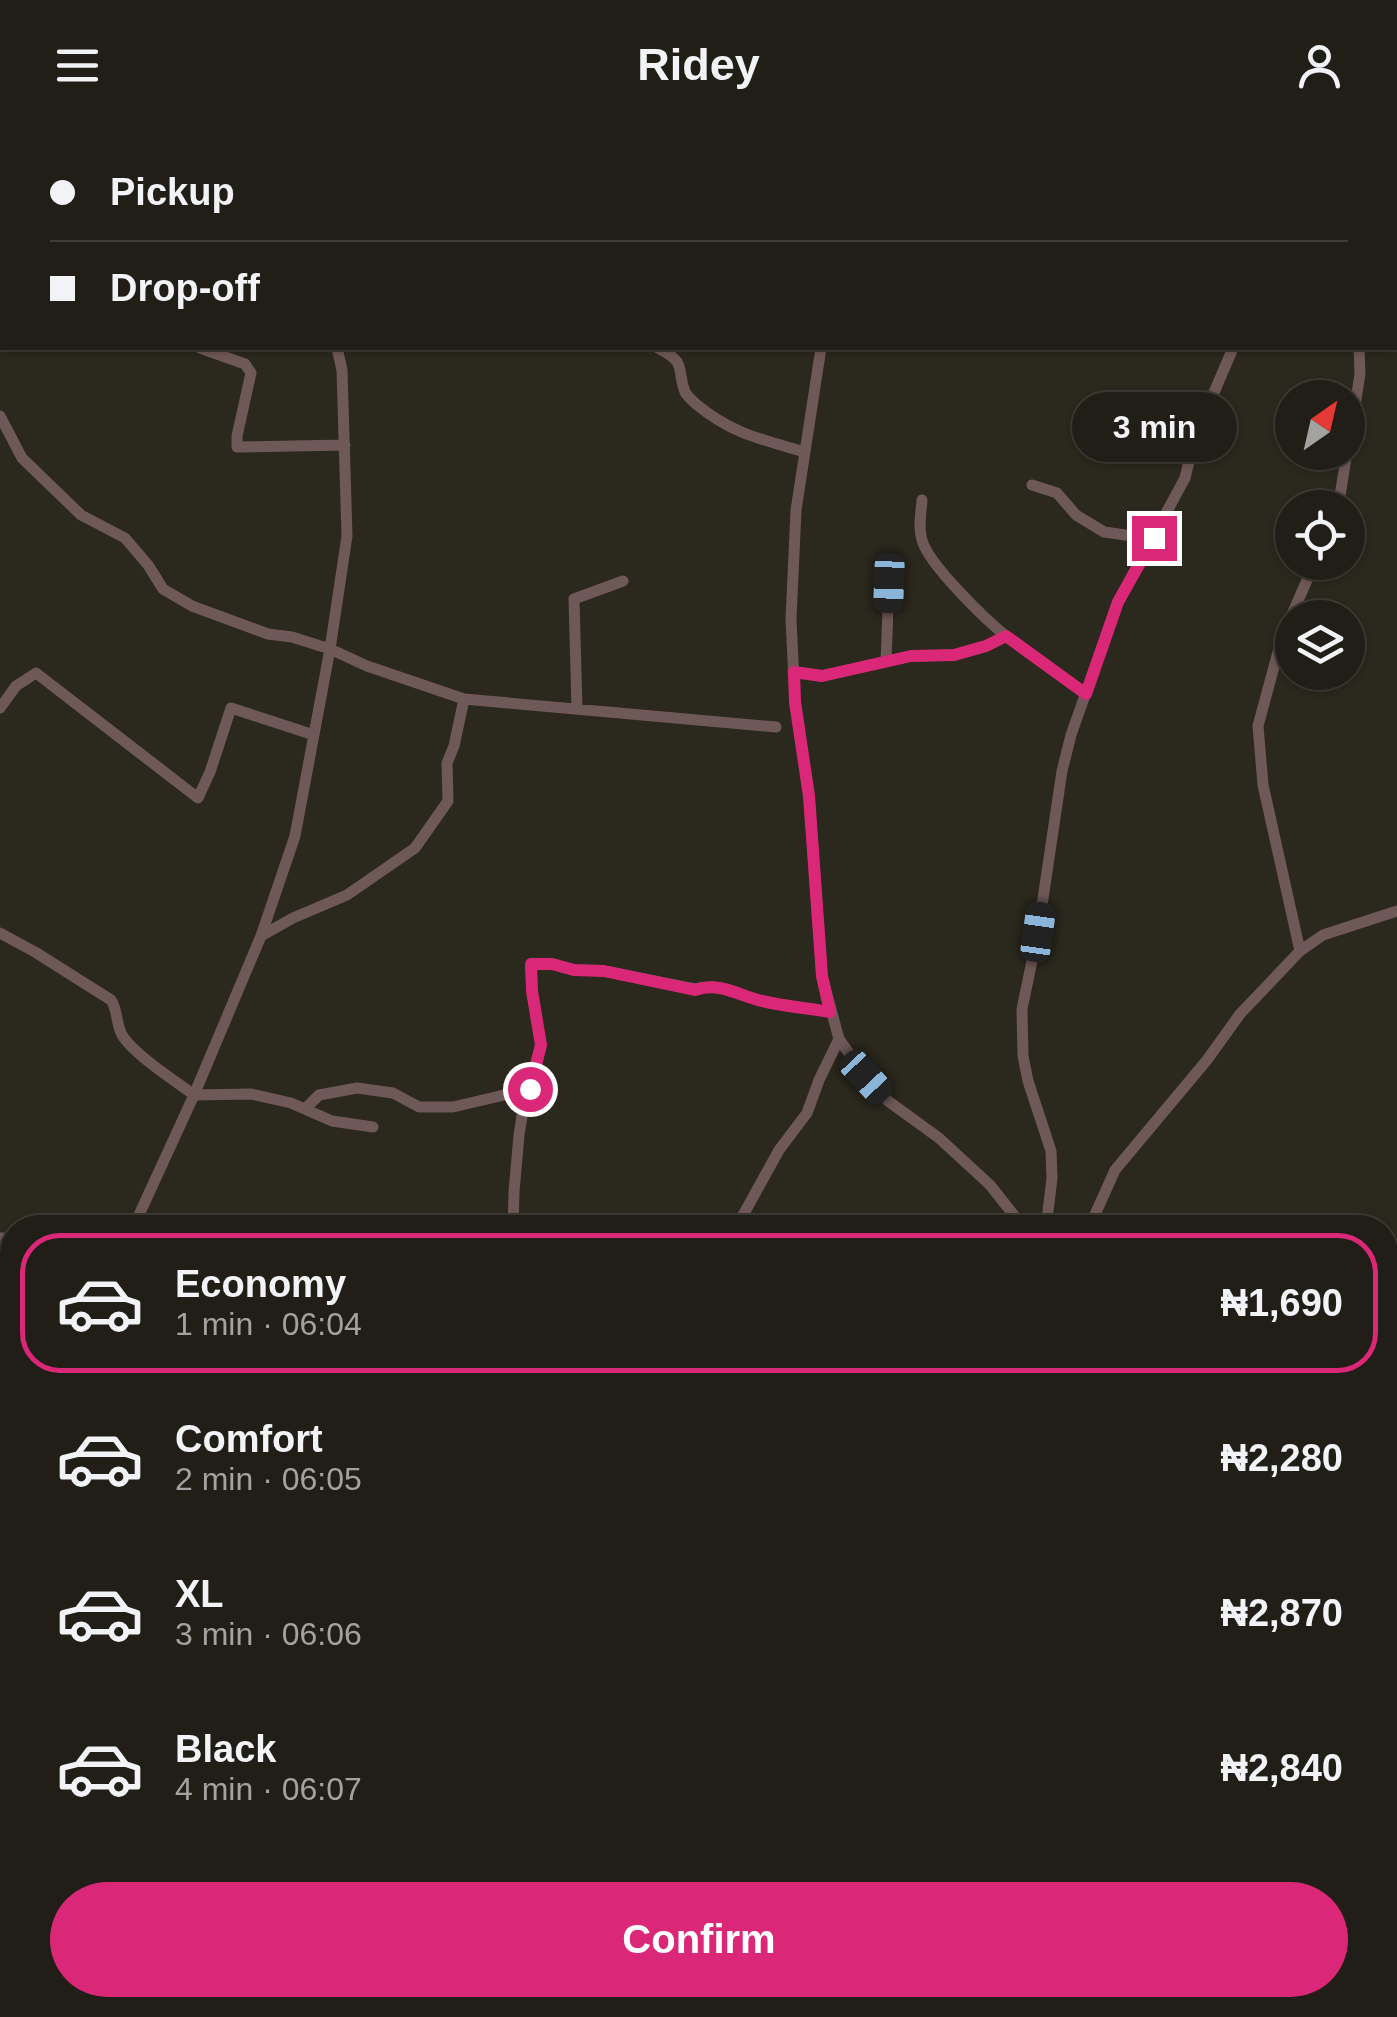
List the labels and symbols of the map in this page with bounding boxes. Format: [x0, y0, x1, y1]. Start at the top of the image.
north arrow [1275, 380, 1365, 470]
callout: 3 min [1072, 393, 1236, 463]
route end [1132, 516, 1177, 561]
car [873, 552, 905, 614]
car [1019, 900, 1057, 964]
car [835, 1045, 897, 1109]
route start [508, 1067, 553, 1112]

